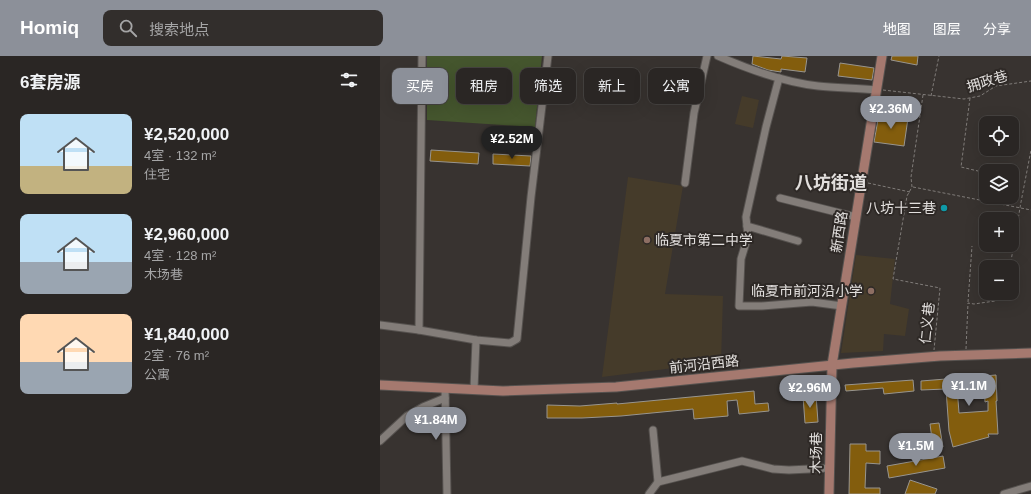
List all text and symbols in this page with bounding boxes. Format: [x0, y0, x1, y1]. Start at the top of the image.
search box [103, 10, 383, 46]
text: Homiq [20, 17, 79, 38]
icon: search [117, 17, 139, 39]
text: 搜索地点 [149, 21, 209, 38]
text: 地图 [883, 21, 911, 37]
text: 图层 [933, 21, 961, 37]
text: 分享 [983, 21, 1011, 37]
street label: 拥政巷 [965, 67, 1009, 95]
chip: 买房 [392, 68, 448, 104]
chip: 租房 [456, 68, 512, 104]
chip: 筛选 [520, 68, 576, 104]
chip: 新上 [584, 68, 640, 104]
chip: 公寓 [648, 68, 704, 104]
icon: filters [338, 69, 360, 91]
text: 6套房源 [20, 73, 80, 92]
pin: ¥2.36M [858, 96, 924, 130]
text: ¥2.36M [869, 101, 913, 116]
map controls [979, 116, 1019, 300]
button: locate [979, 116, 1019, 156]
text: ¥2,520,000 [144, 125, 229, 144]
pin: ¥2.52M [479, 126, 545, 160]
icon: home [52, 130, 100, 178]
text: ¥2.52M [490, 131, 534, 146]
text: 4室 · 132 m² [144, 148, 216, 163]
button: layers [979, 164, 1019, 204]
text: 住宅 [144, 167, 170, 182]
district label: 八坊街道 [795, 173, 867, 193]
place label: 八坊十三巷 [866, 200, 936, 216]
marker: 八坊十三巷 [939, 203, 949, 213]
street label: 新西路 [828, 210, 850, 254]
button: + [979, 212, 1019, 252]
text: ¥2,960,000 [144, 225, 229, 244]
icon: home [52, 230, 100, 278]
place label: 临夏市第二中学 [655, 232, 753, 248]
marker: 临夏市第二中学 [642, 235, 652, 245]
text: 4室 · 128 m² [144, 248, 216, 263]
button: − [979, 260, 1019, 300]
text: 木场巷 [144, 267, 183, 282]
place label: 临夏市前河沿小学 [751, 283, 863, 299]
marker: 临夏市前河沿小学 [866, 286, 876, 296]
street label: 仁义巷 [917, 301, 937, 345]
text: ¥1,840,000 [144, 325, 229, 344]
icon: home [52, 330, 100, 378]
text: 2室 · 76 m² [144, 348, 209, 363]
street label: 前河沿西路 [668, 352, 740, 376]
text: 公寓 [144, 367, 170, 382]
pin: ¥1.1M [941, 373, 997, 407]
pin: ¥2.96M [777, 375, 843, 409]
text: ¥1.1M [951, 378, 987, 393]
text: ¥2.96M [788, 380, 832, 395]
pin: ¥1.84M [403, 407, 469, 441]
text: ¥1.84M [414, 412, 458, 427]
street label: 木场巷 [808, 432, 824, 474]
pin: ¥1.5M [888, 433, 944, 467]
text: ¥1.5M [898, 438, 934, 453]

